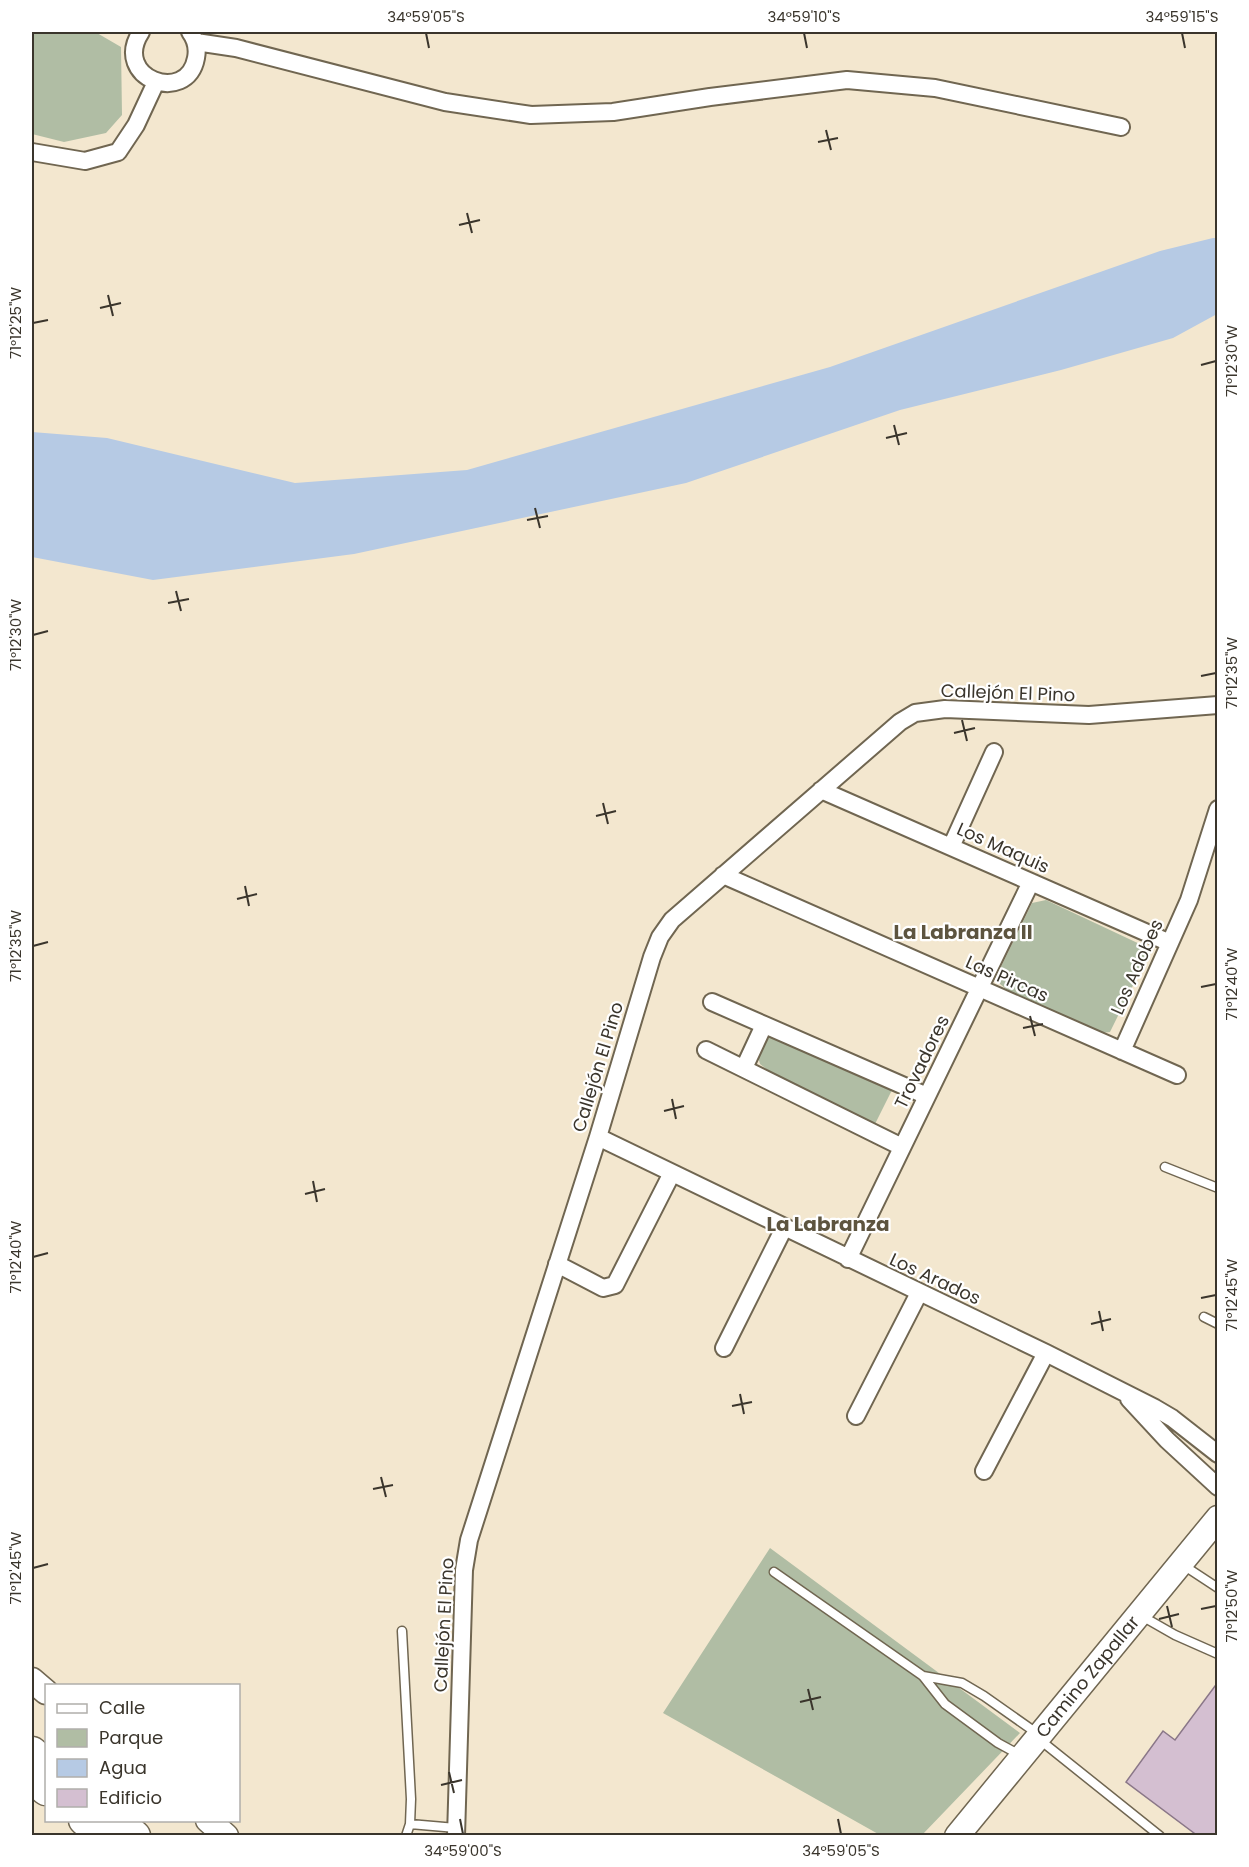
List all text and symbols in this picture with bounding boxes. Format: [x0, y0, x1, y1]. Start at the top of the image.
text: 34°59'05"S [387, 6, 465, 27]
text: 34°59'10"S [767, 6, 841, 27]
text: 34°59'15"S [1145, 6, 1219, 27]
text: 71°12'25"W [5, 287, 26, 359]
text: 71°12'30"W [1221, 325, 1242, 397]
text: 71°12'30"W [5, 599, 26, 671]
text: 71°12'35"W [1221, 637, 1242, 709]
street label: Callejón El Pino [940, 678, 1076, 707]
street label: Los Maquis [953, 816, 1053, 879]
text: 71°12'35"W [5, 910, 26, 982]
street label: Los Adobes [1104, 915, 1169, 1018]
district label: La Labranza II [893, 918, 1033, 946]
text: 71°12'40"W [1221, 947, 1242, 1020]
street label: Las Pircas [962, 949, 1053, 1008]
street label: Callejón El Pino [566, 999, 629, 1135]
street label: Trovadores [888, 1011, 955, 1113]
district label: La Labranza [766, 1210, 890, 1238]
text: 71°12'40"W [5, 1220, 26, 1293]
street label: Los Arados [886, 1247, 985, 1311]
text: 71°12'45"W [1221, 1258, 1242, 1331]
text: 71°12'45"W [5, 1531, 26, 1604]
street label: Callejón El Pino [427, 1557, 460, 1693]
text: 71°12'50"W [1221, 1569, 1242, 1642]
street label: Camino Zapallar [1030, 1610, 1145, 1743]
legend [45, 1684, 240, 1822]
text: Calle [99, 1695, 145, 1720]
text: Parque [99, 1725, 163, 1750]
text: Agua [99, 1755, 147, 1780]
text: Edificio [99, 1785, 162, 1810]
text: 34°59'00"S [424, 1840, 502, 1861]
text: 34°59'05"S [802, 1840, 880, 1861]

